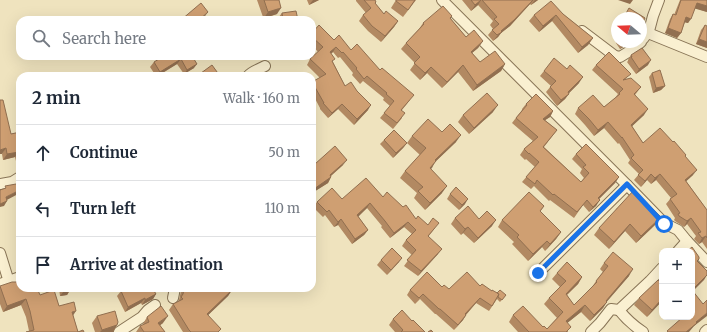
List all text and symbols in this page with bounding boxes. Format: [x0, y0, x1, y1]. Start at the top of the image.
north arrow [611, 12, 647, 48]
search box [16, 16, 316, 60]
icon: search [30, 27, 52, 49]
text: Search here [62, 29, 146, 48]
text: 2 min [32, 87, 80, 109]
text: Walk · 160 m [223, 90, 300, 107]
icon: ahead [32, 142, 54, 164]
text: Continue [70, 143, 138, 162]
text: 50 m [268, 144, 300, 161]
icon: left [32, 198, 54, 220]
text: Turn left [70, 199, 136, 218]
text: 110 m [265, 200, 300, 217]
route start [655, 215, 673, 233]
map controls [659, 248, 695, 320]
button: + [659, 248, 695, 284]
icon: arrive [32, 254, 54, 276]
text: Arrive at destination [70, 255, 223, 274]
route end [529, 264, 547, 282]
button: − [659, 284, 695, 320]

